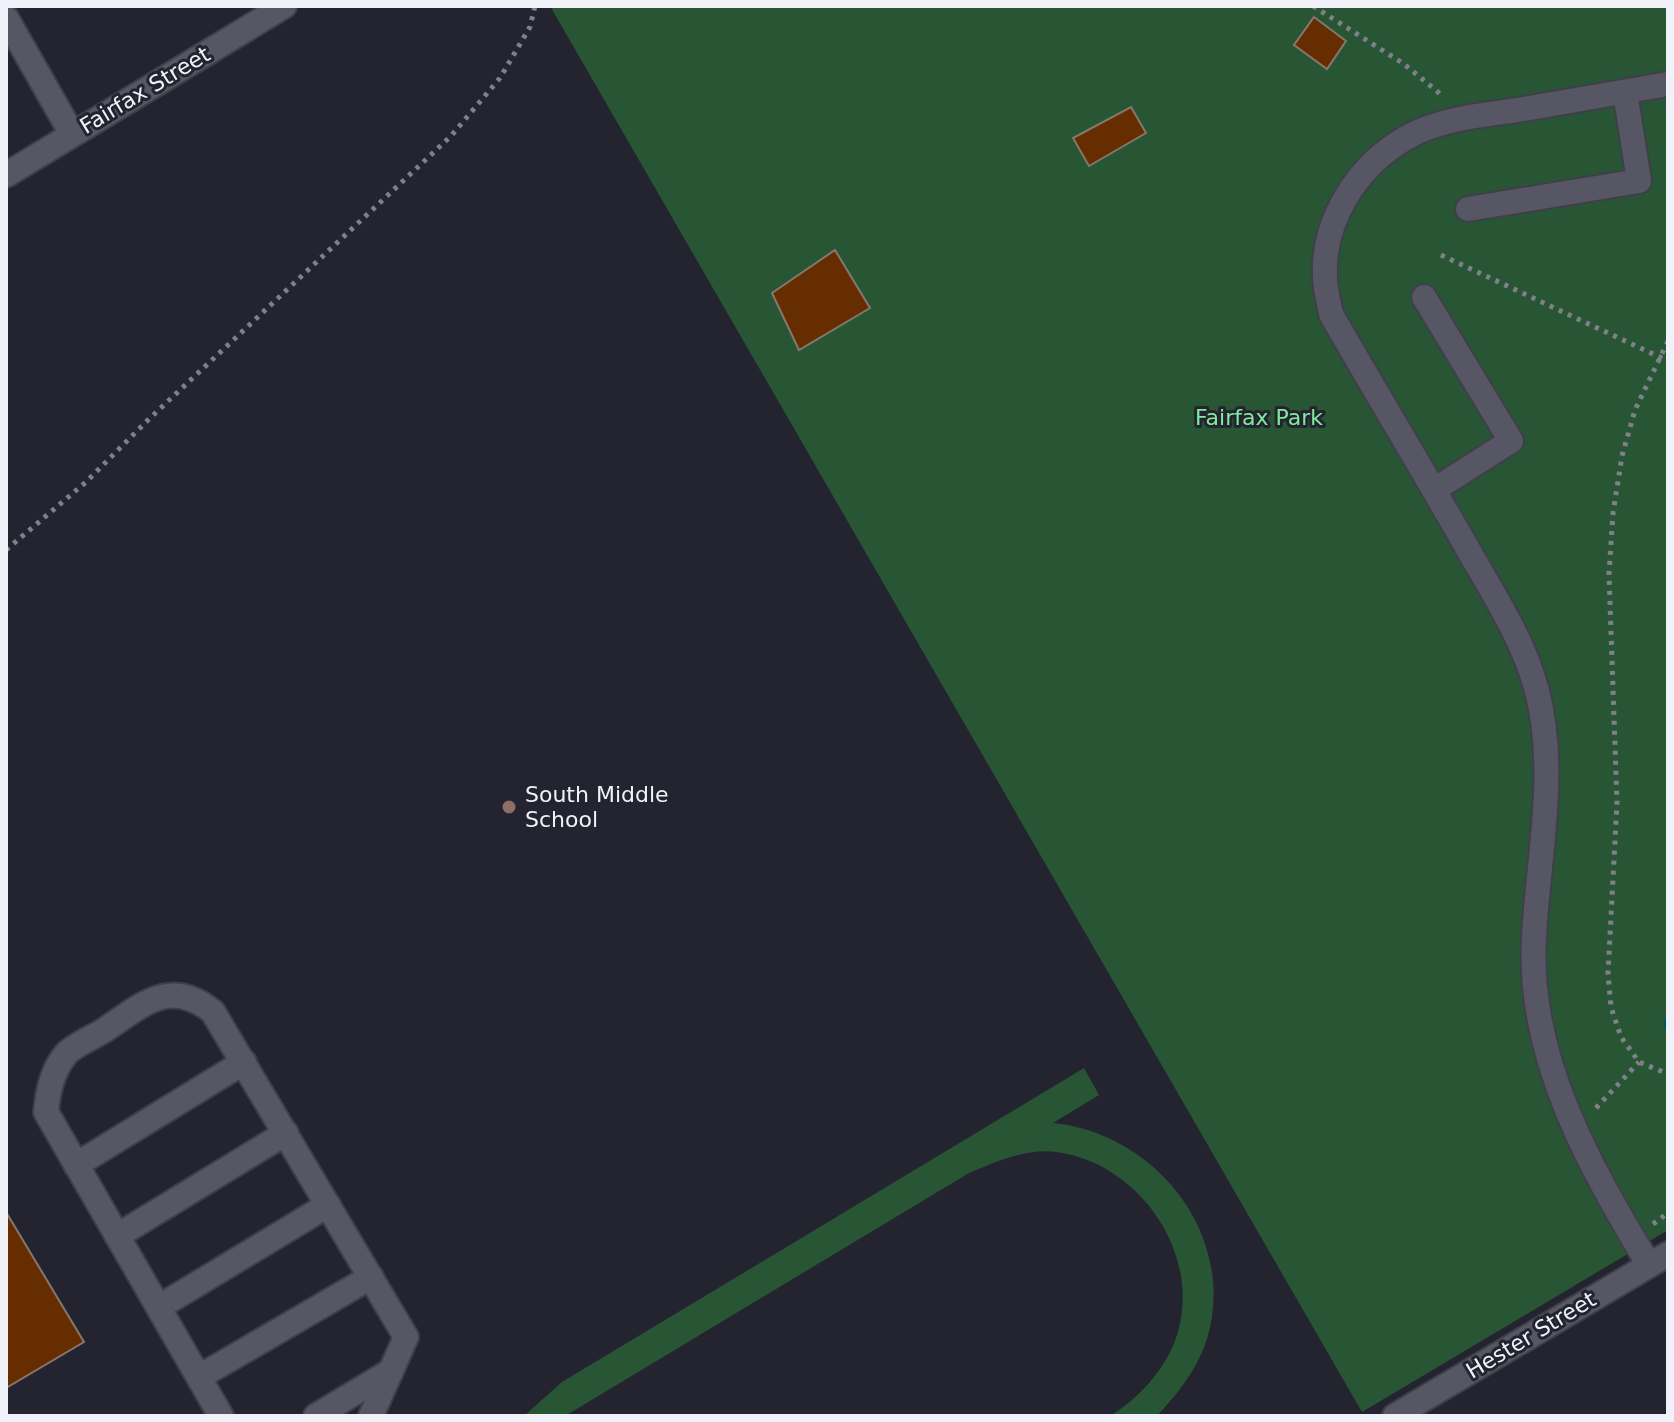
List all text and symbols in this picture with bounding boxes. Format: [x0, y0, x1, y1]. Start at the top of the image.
street label: Fairfax Street [75, 41, 215, 139]
park label: Fairfax Park [1195, 405, 1323, 430]
place label: South Middle School [525, 782, 669, 832]
marker: South Middle School [500, 798, 518, 816]
street label: Hester Street [1462, 1286, 1601, 1383]

